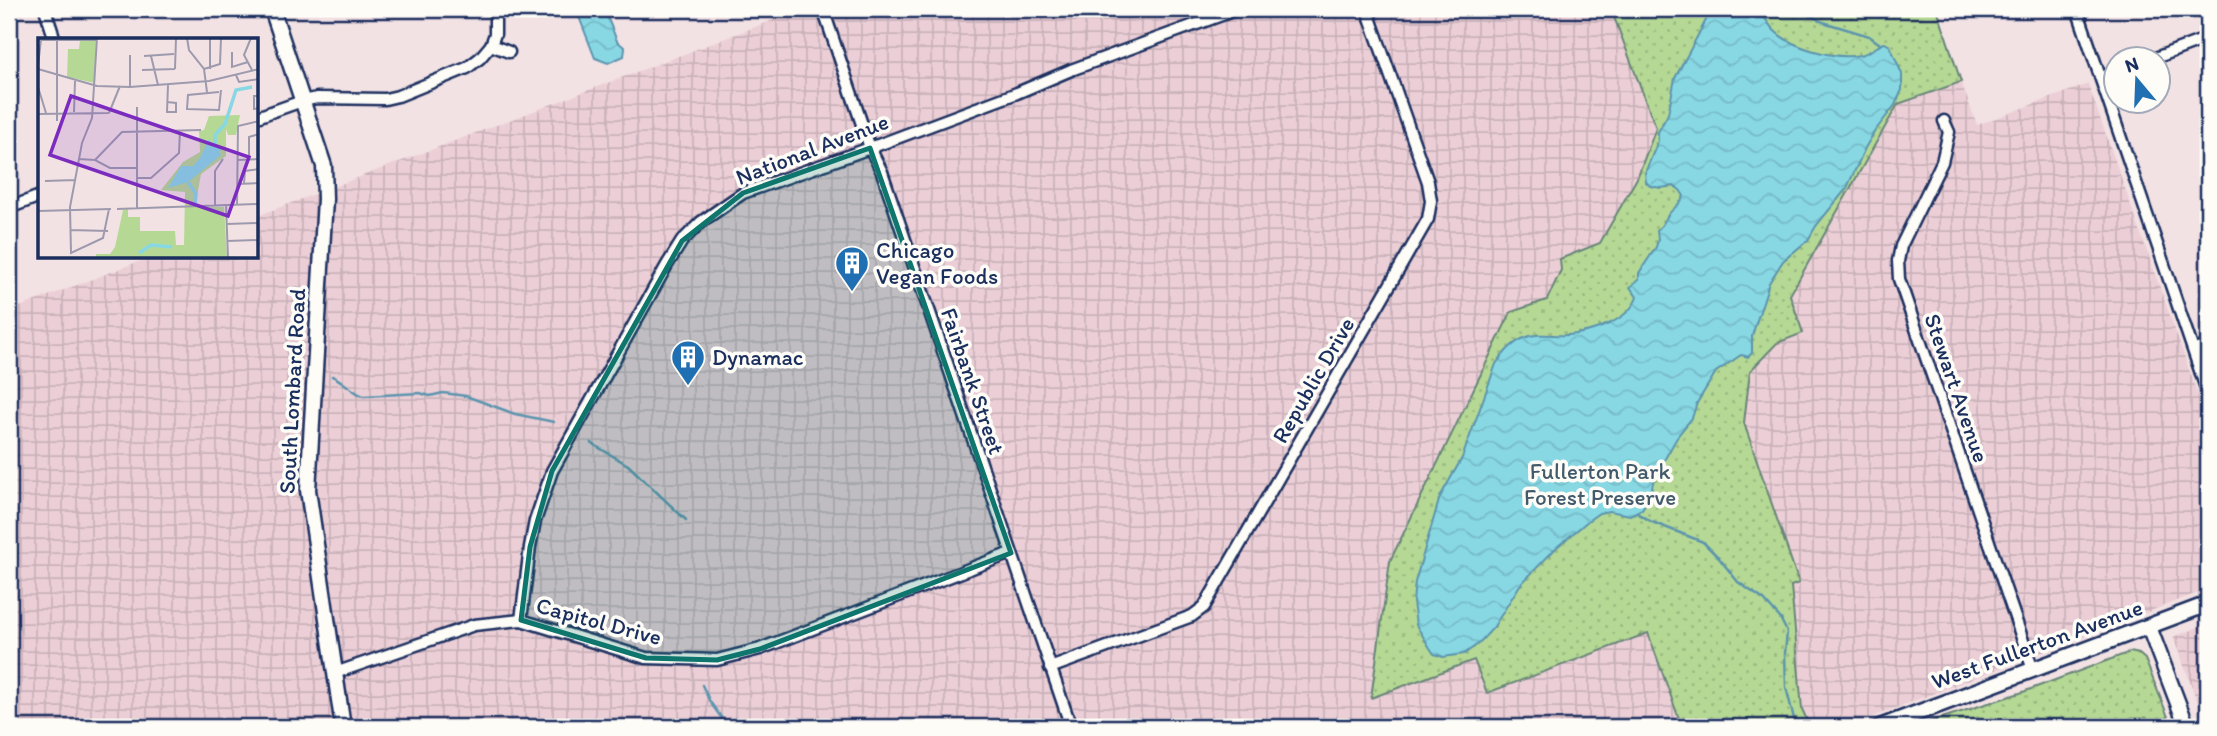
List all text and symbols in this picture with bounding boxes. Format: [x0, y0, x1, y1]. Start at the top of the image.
inset map [38, 38, 259, 259]
north arrow [2102, 46, 2172, 116]
text: N [2122, 51, 2141, 77]
street label: National Avenue [732, 107, 892, 191]
place label: Chicago Vegan Foods [876, 236, 998, 290]
building icon: Chicago Vegan Foods [833, 244, 871, 293]
street label: South Lombard Road [273, 287, 311, 495]
street label: Fairbank Street [935, 304, 1011, 458]
street label: Stewart Avenue [1918, 310, 1996, 466]
street label: Republic Drive [1266, 312, 1360, 448]
building icon: Dynamac [669, 338, 707, 387]
place label: Dynamac [712, 343, 804, 371]
park label: Fullerton Park Forest Preserve [1524, 457, 1676, 511]
street label: Capitol Drive [533, 591, 665, 651]
street label: West Fullerton Avenue [1928, 593, 2146, 695]

